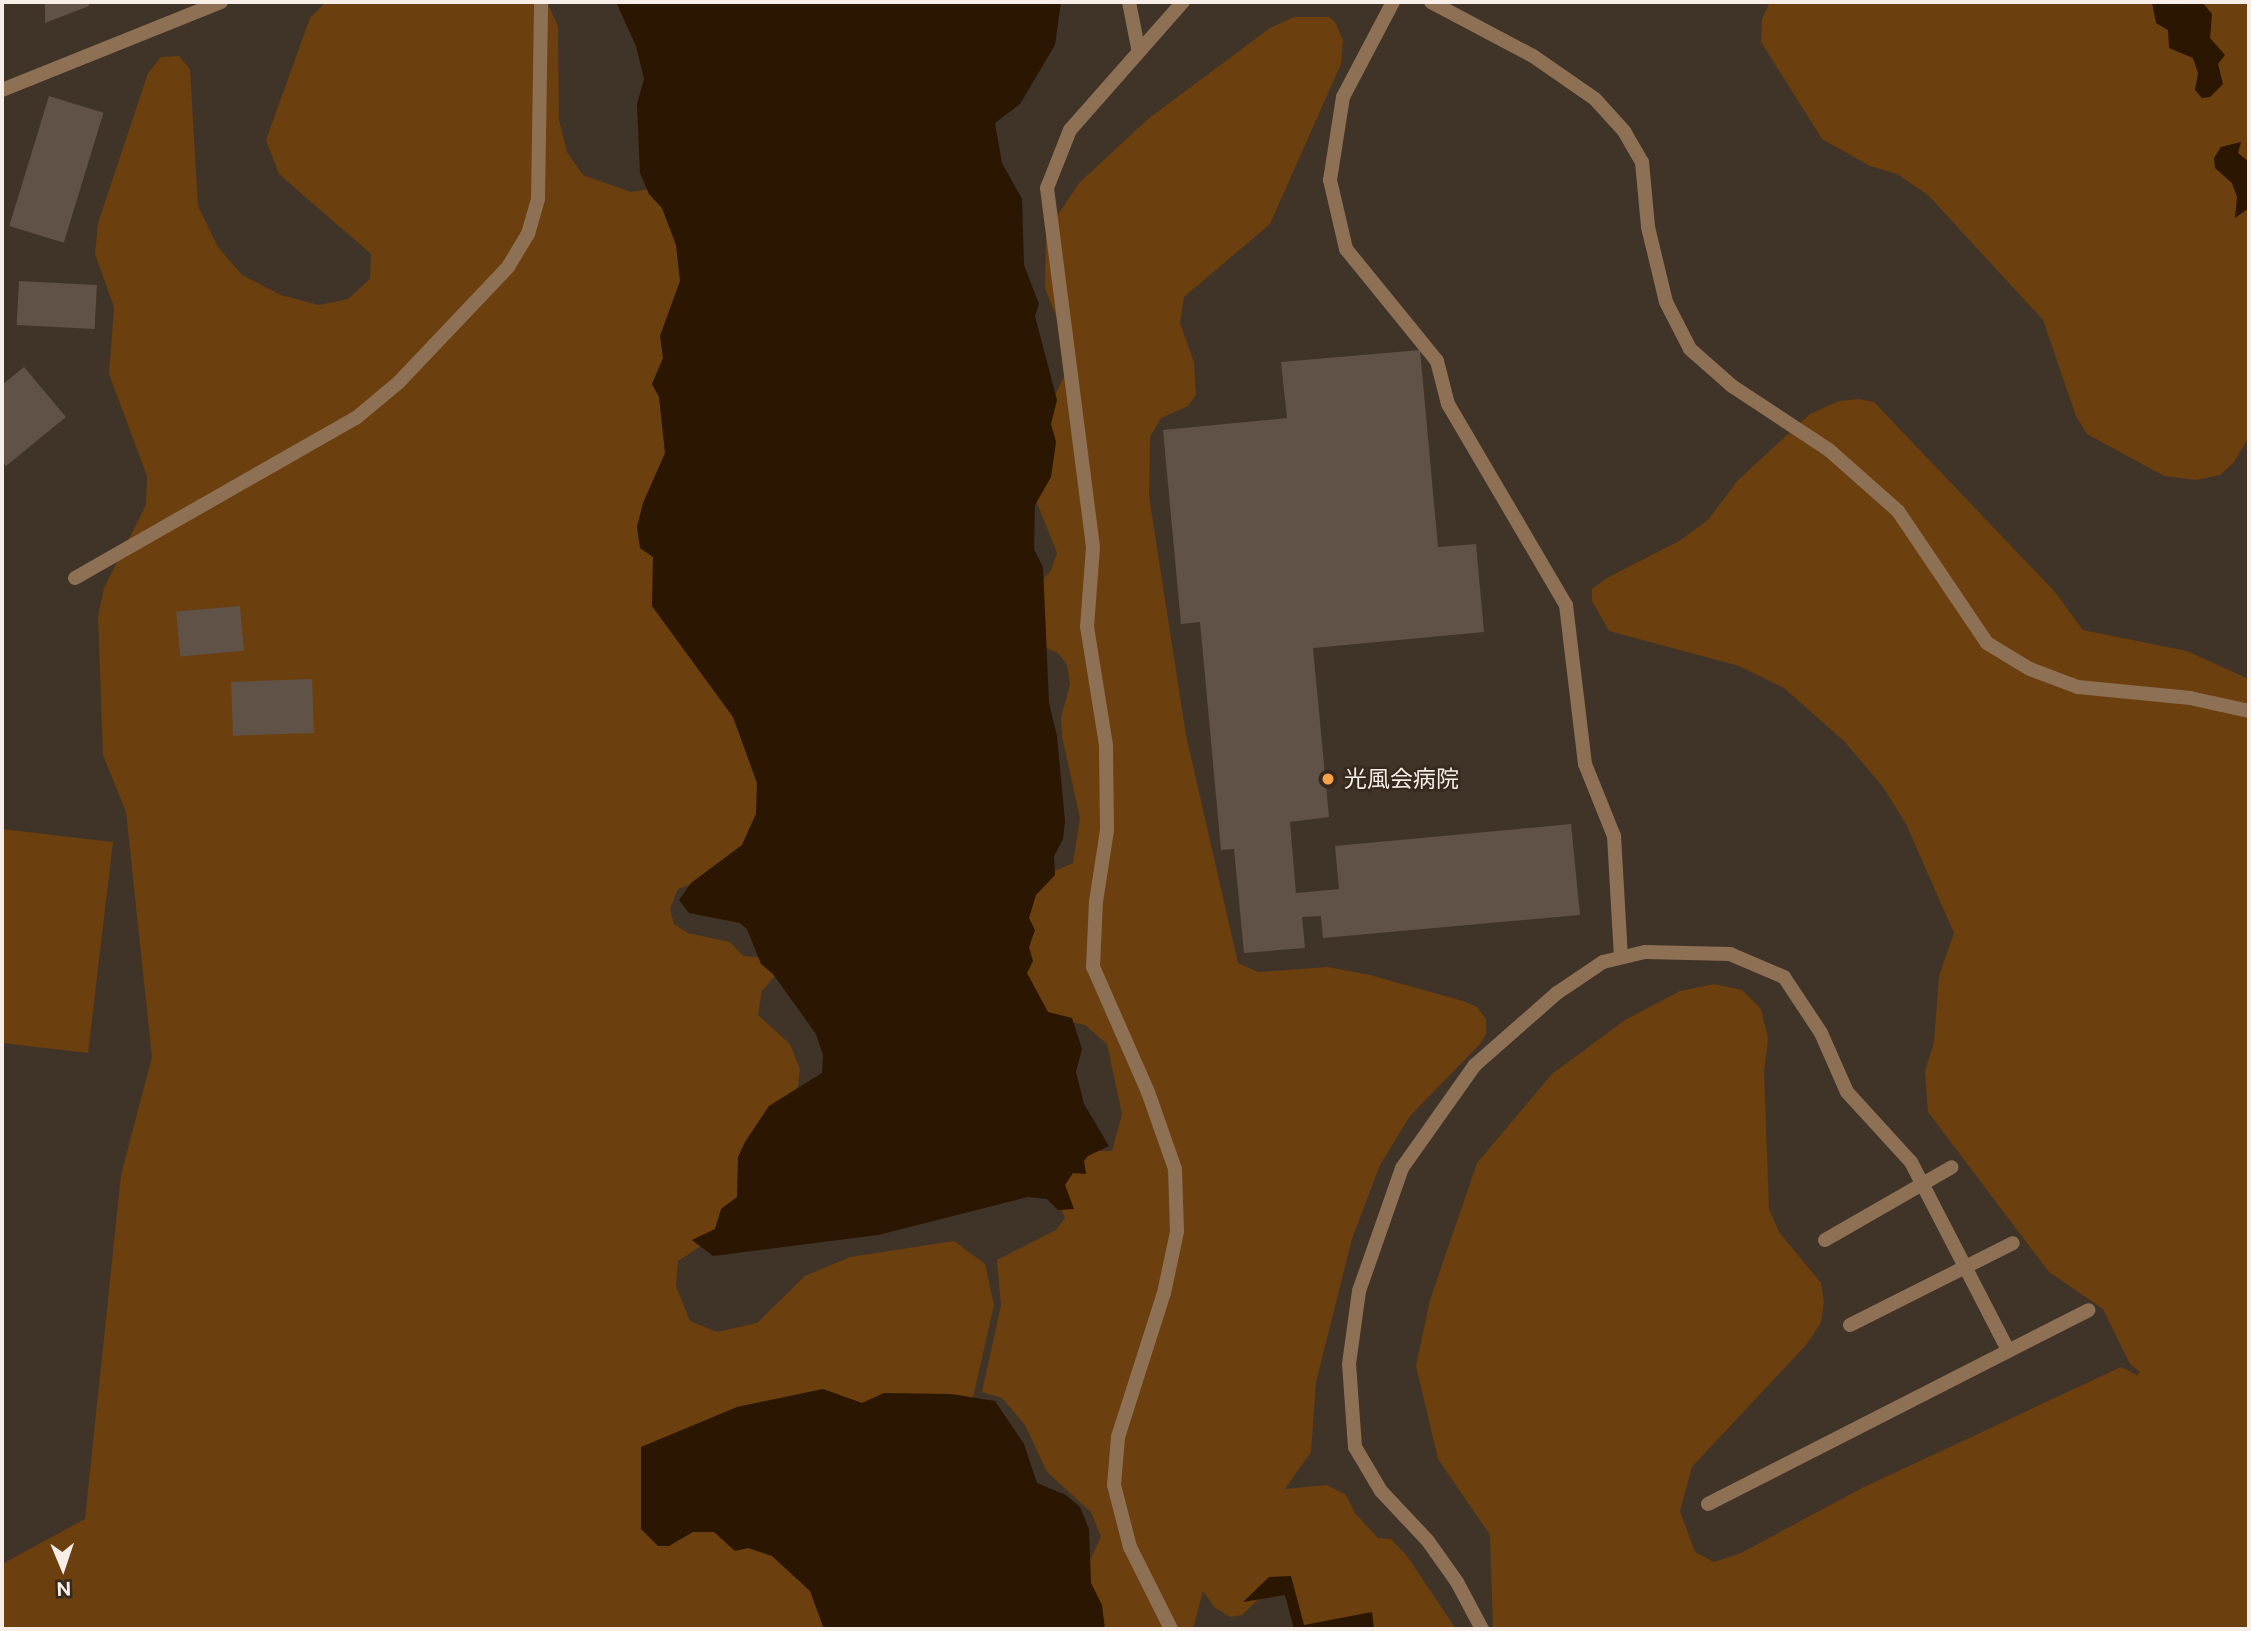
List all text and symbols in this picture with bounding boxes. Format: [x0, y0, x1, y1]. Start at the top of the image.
place label: 光風会病院 [1344, 765, 1459, 793]
marker: 光風会病院 [1318, 769, 1338, 789]
north arrow [28, 1533, 98, 1603]
text: N [56, 1578, 72, 1600]

